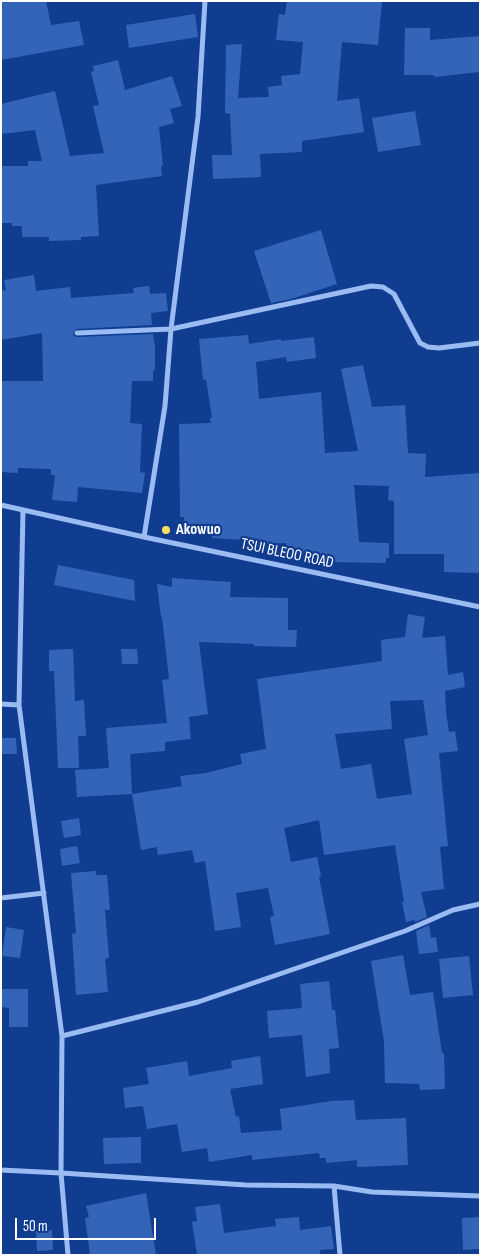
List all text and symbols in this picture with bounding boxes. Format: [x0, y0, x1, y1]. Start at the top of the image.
place label: Akowuo [176, 520, 221, 540]
marker: Akowuo [160, 524, 172, 536]
street label: TSUI BLEOO ROAD [239, 535, 335, 573]
scale bar [18, 1208, 159, 1240]
text: 50 m [23, 1217, 48, 1236]

